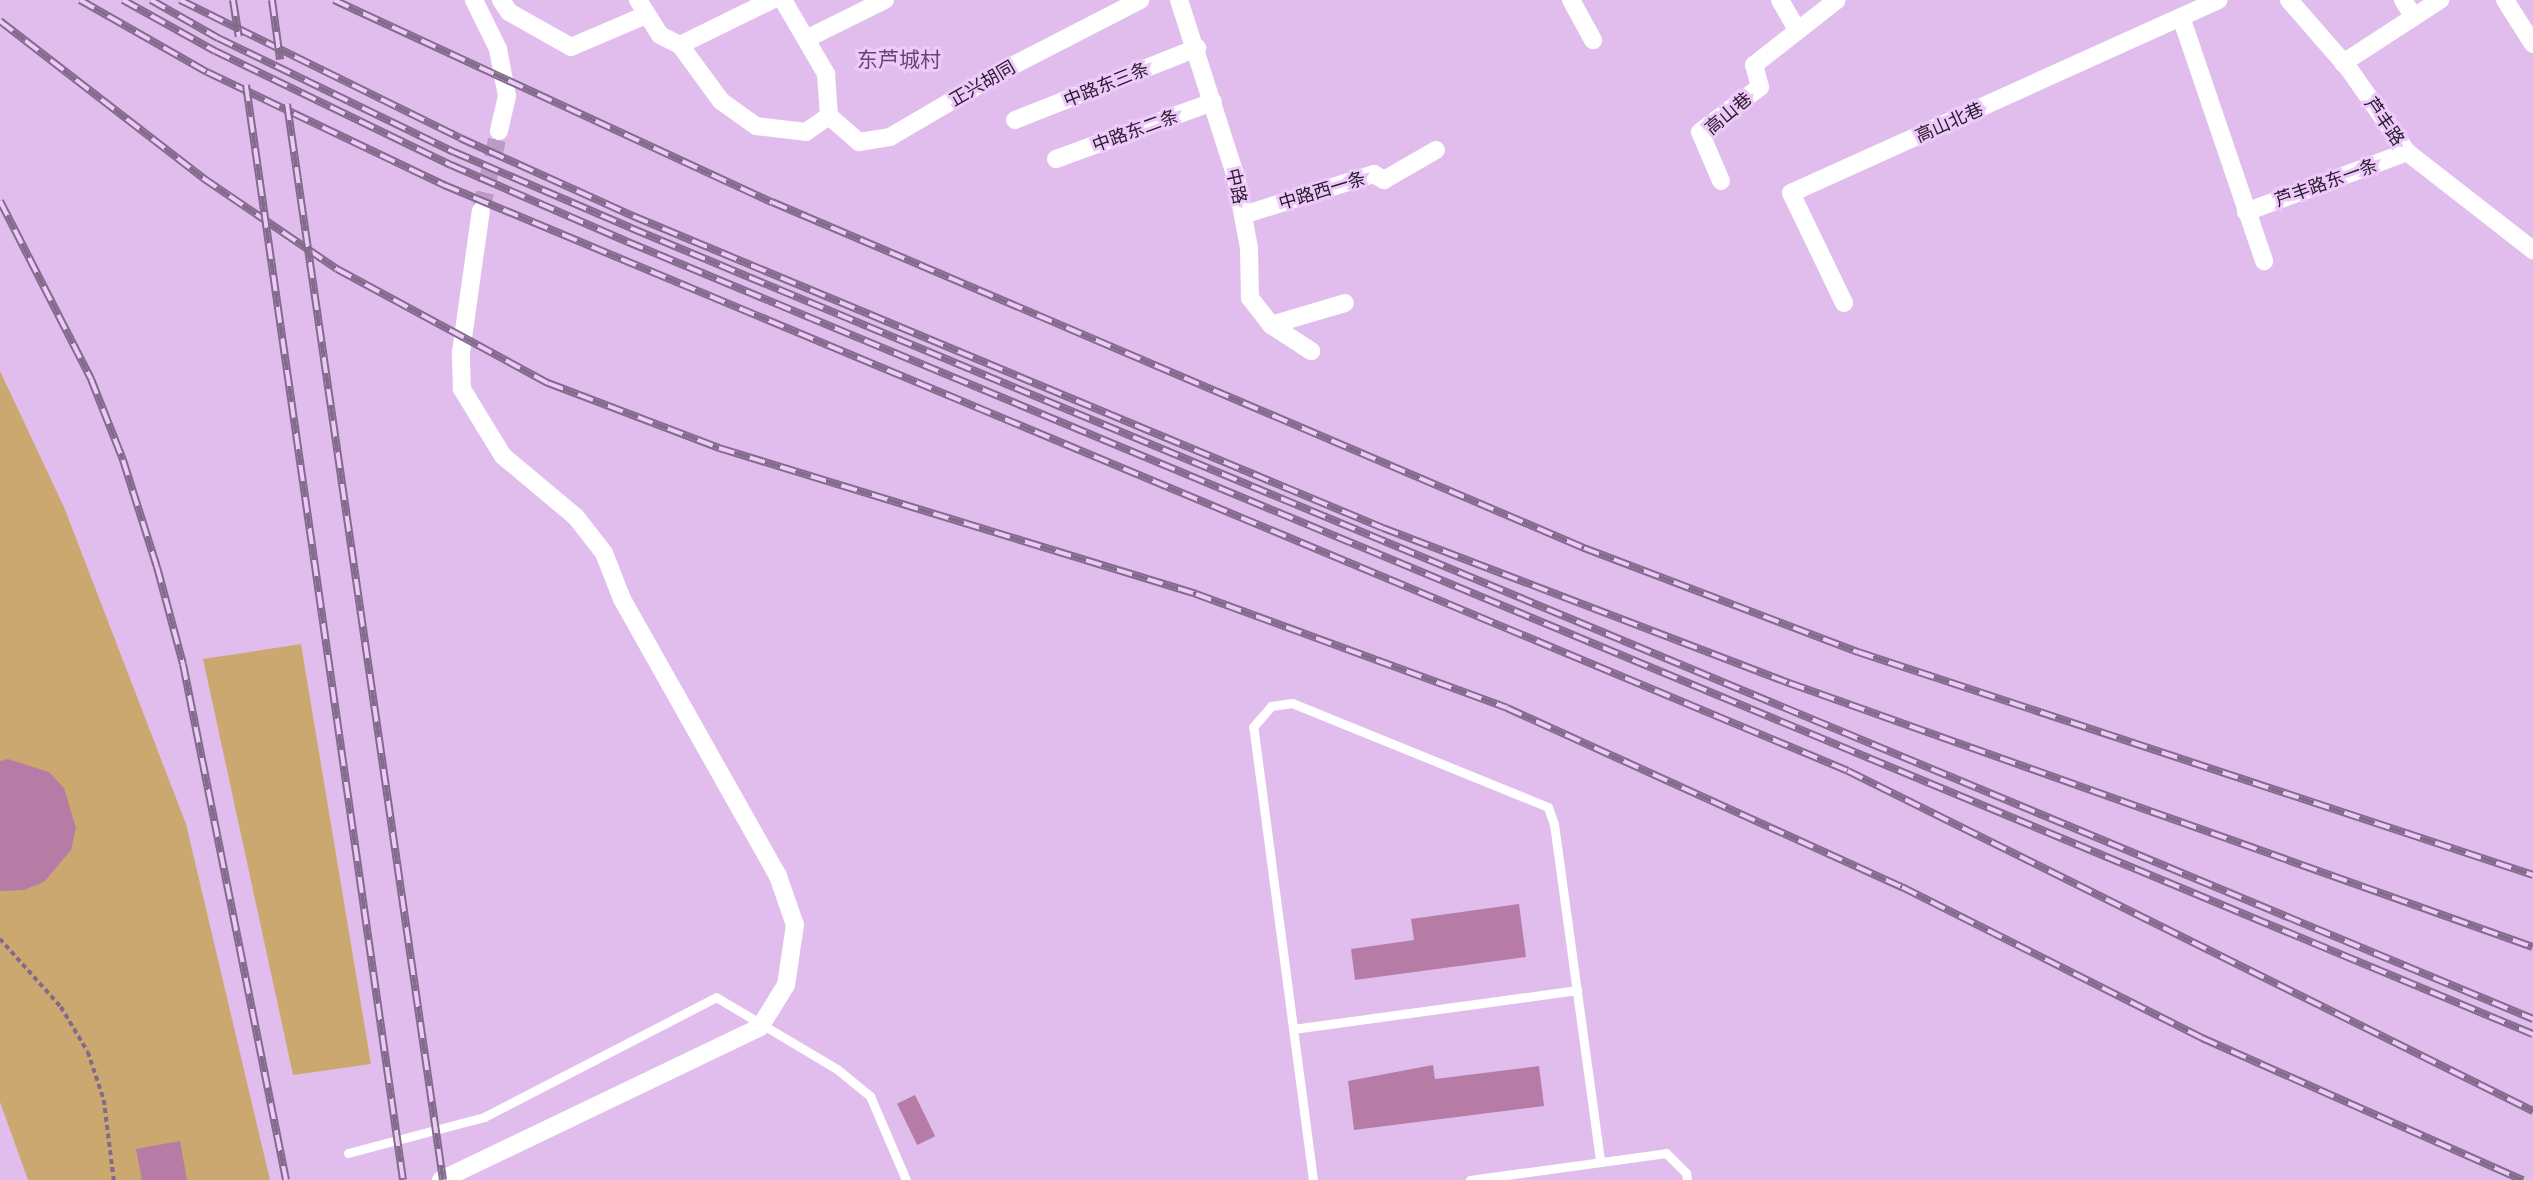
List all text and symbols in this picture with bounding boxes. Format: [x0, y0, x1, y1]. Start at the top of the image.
district label: 东芦城村 [857, 46, 941, 72]
street label: 正兴胡同 [945, 56, 1019, 110]
street label: 中路东三条 [1060, 57, 1152, 111]
street label: 高山巷 [1700, 87, 1756, 139]
street label: 芦丰路 [2361, 93, 2409, 149]
street label: 高山北巷 [1912, 97, 1986, 147]
street label: 中路东二条 [1089, 104, 1181, 156]
street label: 芦丰路东一条 [2272, 153, 2380, 211]
street label: 中路 [1222, 166, 1252, 206]
street label: 中路西一条 [1276, 167, 1368, 213]

